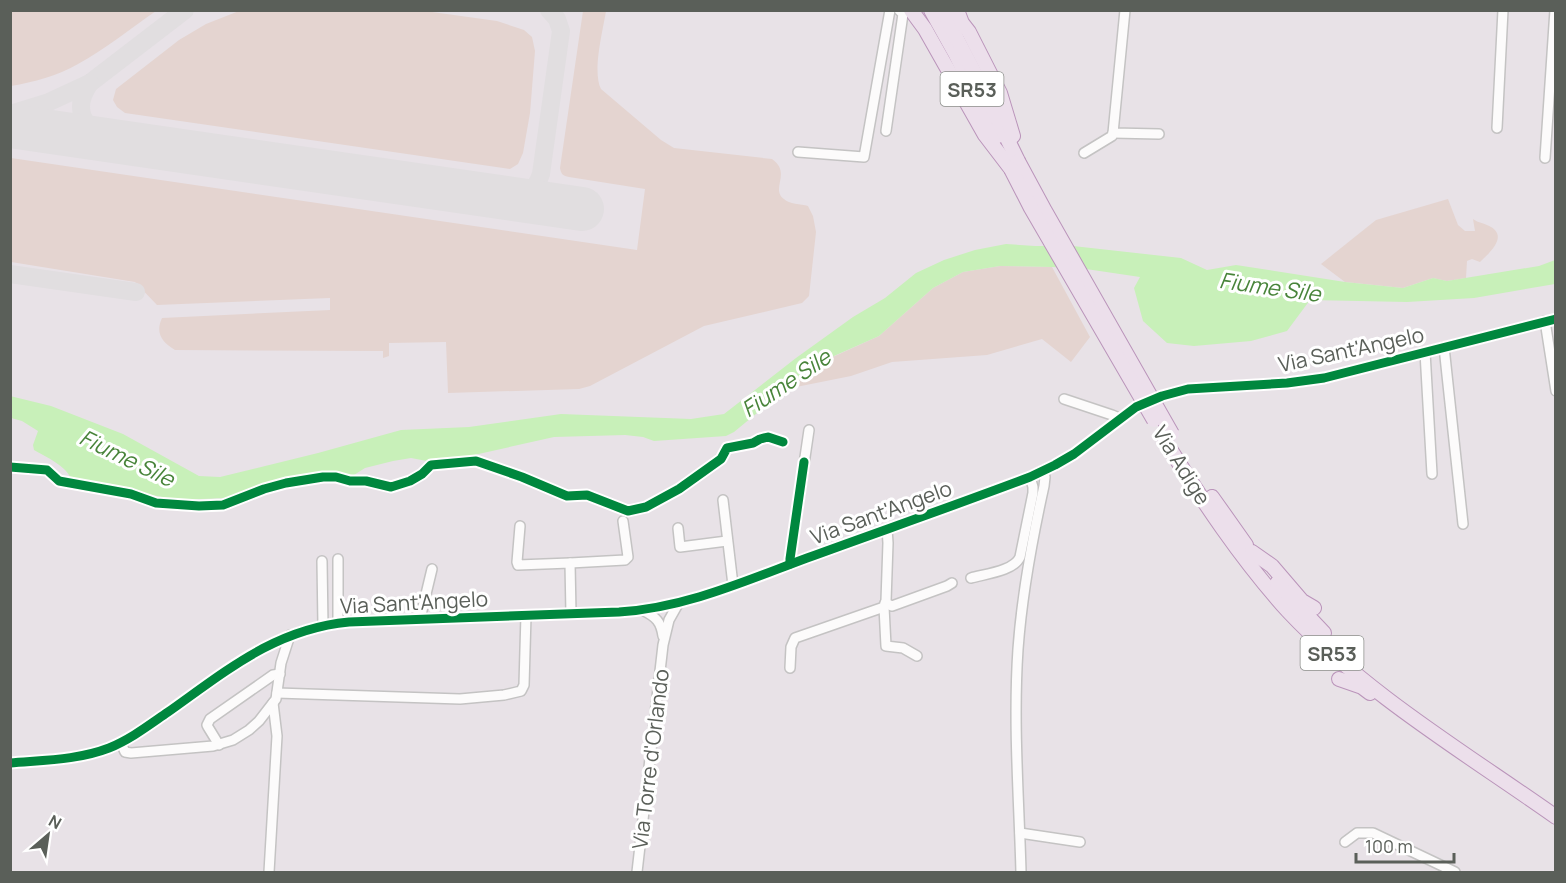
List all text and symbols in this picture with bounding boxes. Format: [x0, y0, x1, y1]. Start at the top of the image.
road number: SR53 [940, 72, 1004, 106]
water label: Fiume Sile [1217, 265, 1324, 309]
street label: Via Sant'Angelo [1276, 320, 1426, 378]
water label: Fiume Sile [735, 341, 838, 424]
street label: Via Adige [1147, 420, 1217, 510]
water label: Fiume Sile [75, 422, 180, 494]
street label: Via Sant'Angelo [807, 473, 955, 551]
street label: Via Sant'Angelo [339, 584, 489, 620]
road number: SR53 [1300, 636, 1364, 670]
street label: Via Torre d'Orlando [625, 667, 675, 851]
north arrow [18, 805, 78, 865]
text: N [45, 809, 66, 834]
scale bar [1356, 826, 1454, 864]
text: 100 m [1365, 834, 1413, 858]

